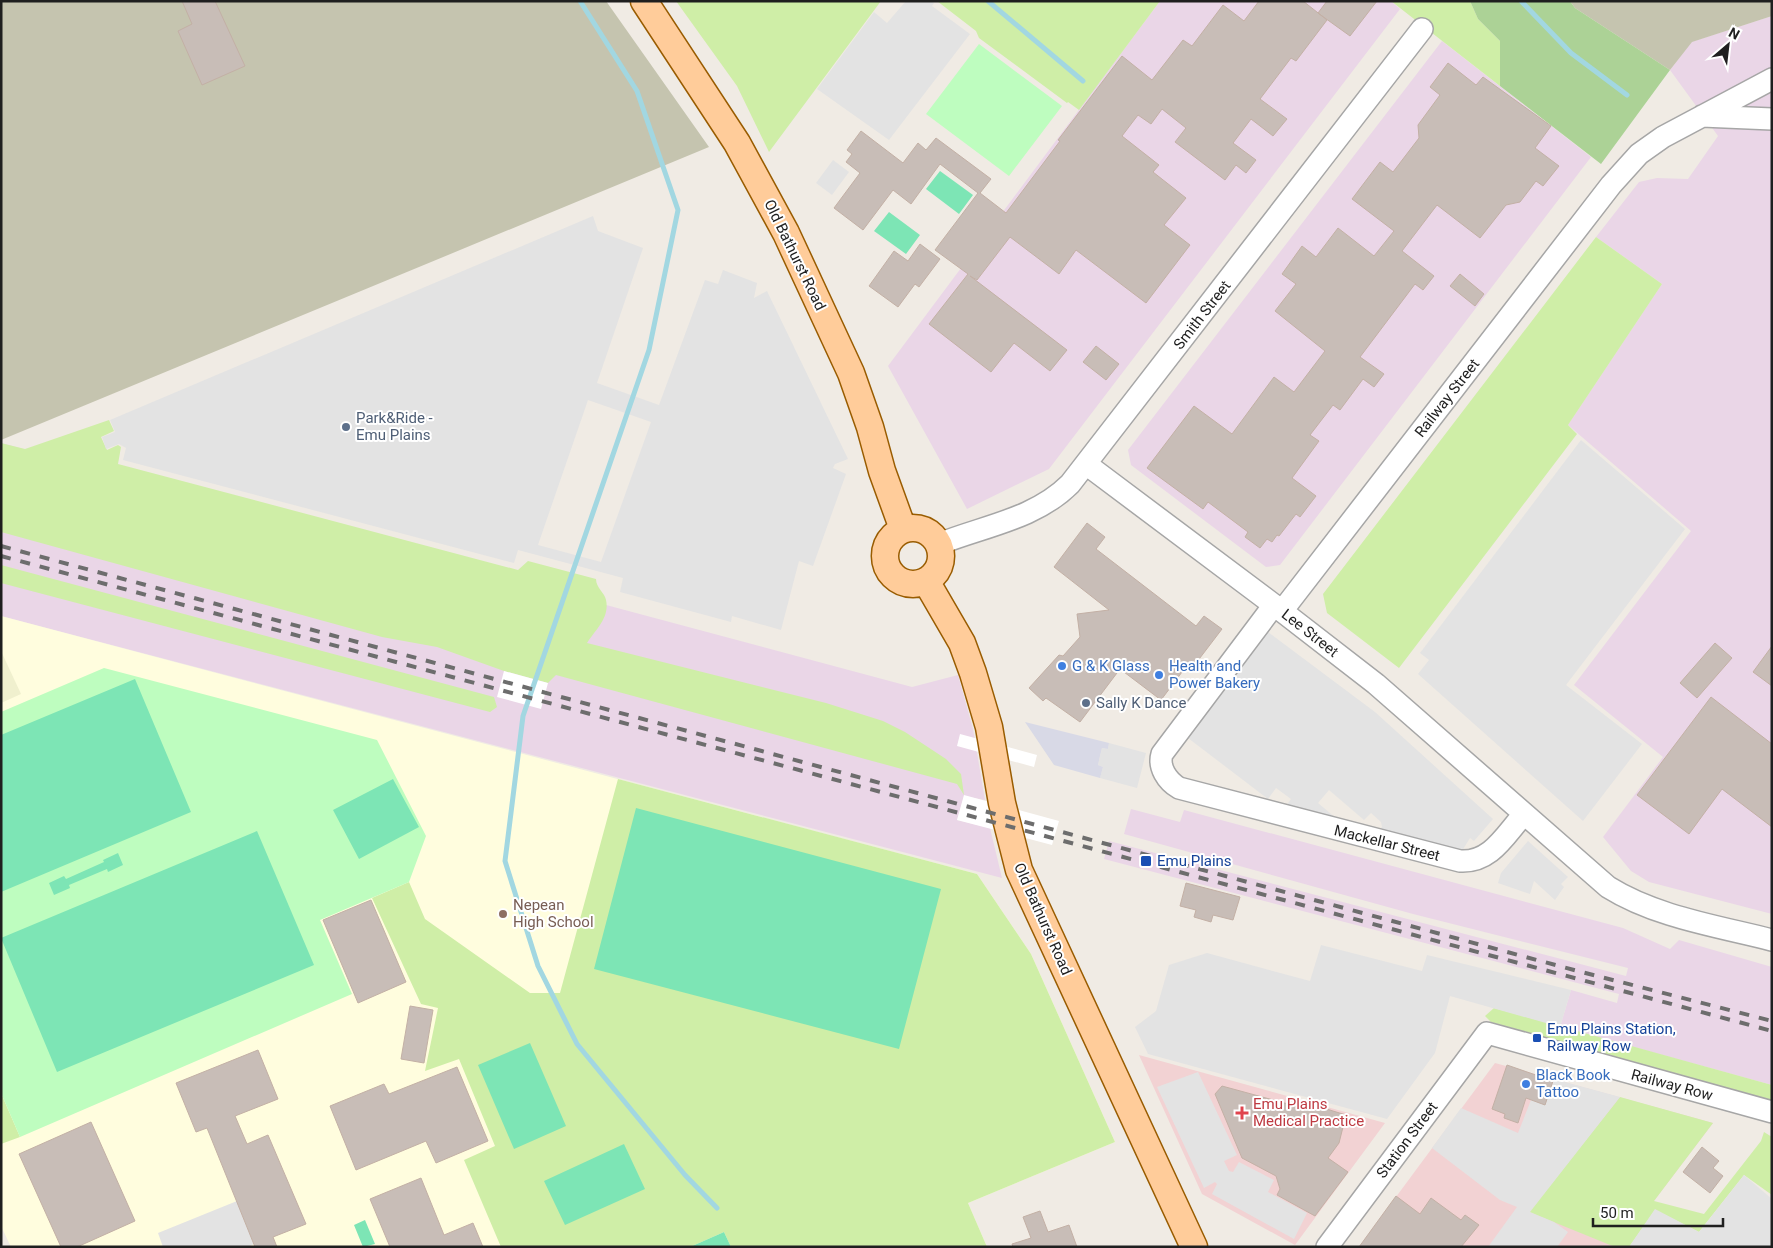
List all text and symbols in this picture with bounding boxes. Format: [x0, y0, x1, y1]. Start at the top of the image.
north arrow [1703, 20, 1753, 70]
text: N [1726, 24, 1742, 43]
street label: Old Bathurst Road [760, 197, 830, 313]
street label: Smith Street [1170, 277, 1234, 353]
street label: Railway Street [1411, 355, 1483, 441]
place label: Park&Ride - Emu Plains [356, 409, 433, 444]
marker: Park&Ride - Emu Plains [340, 421, 352, 433]
street label: Lee Street [1278, 605, 1342, 661]
place label: G & K Glass [1072, 657, 1150, 675]
place label: Health and Power Bakery [1169, 657, 1260, 692]
marker: G & K Glass [1056, 660, 1068, 672]
marker: Health and Power Bakery [1153, 669, 1165, 681]
place label: Sally K Dance [1096, 694, 1186, 712]
marker: Sally K Dance [1080, 697, 1092, 709]
street label: Mackellar Street [1332, 821, 1442, 865]
place label: Emu Plains [1157, 852, 1232, 870]
marker: Emu Plains [1139, 854, 1153, 868]
street label: Old Bathurst Road [1010, 860, 1076, 978]
place label: Nepean High School [513, 896, 594, 931]
marker: Nepean High School [497, 908, 509, 920]
place label: Emu Plains Station, Railway Row [1547, 1020, 1676, 1055]
marker: Emu Plains Station, Railway Row [1531, 1032, 1543, 1044]
street label: Railway Row [1629, 1065, 1715, 1105]
place label: Black Book Tattoo [1536, 1066, 1611, 1101]
marker: Black Book Tattoo [1520, 1078, 1532, 1090]
place label: Emu Plains Medical Practice [1253, 1095, 1364, 1130]
street label: Station Street [1373, 1098, 1442, 1182]
marker: Emu Plains Medical Practice [1235, 1106, 1249, 1120]
scale bar [1593, 1196, 1723, 1228]
text: 50 m [1600, 1204, 1634, 1222]

